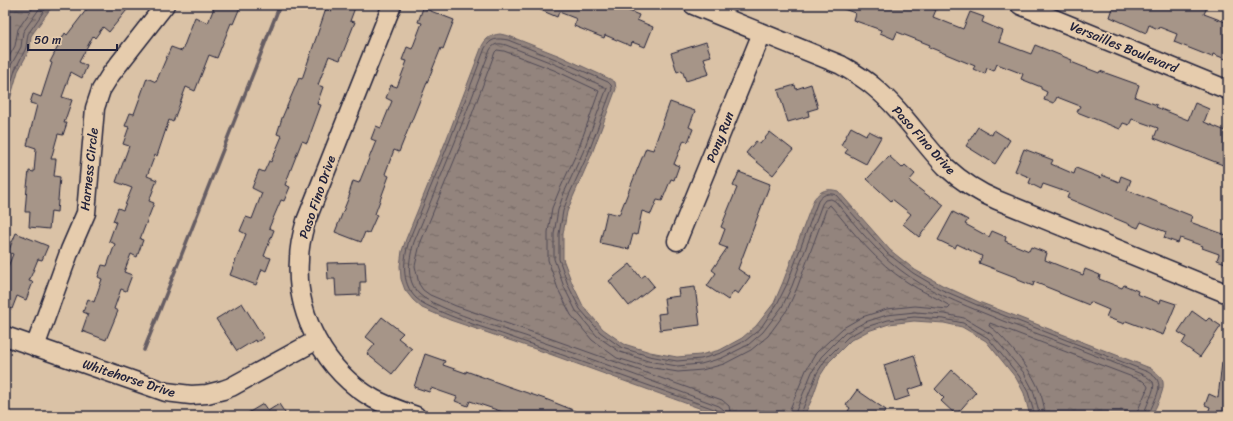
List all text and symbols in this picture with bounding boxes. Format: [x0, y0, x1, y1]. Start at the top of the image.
street label: Versailles Boulevard [1066, 15, 1183, 80]
scale bar [28, 26, 117, 52]
text: 50 m [34, 29, 61, 51]
street label: Paso Fino Drive [886, 100, 962, 180]
street label: Pony Run [699, 108, 741, 166]
street label: Harness Circle [73, 126, 105, 212]
street label: Paso Fino Drive [292, 152, 342, 242]
street label: Whitehorse Drive [80, 352, 178, 404]

